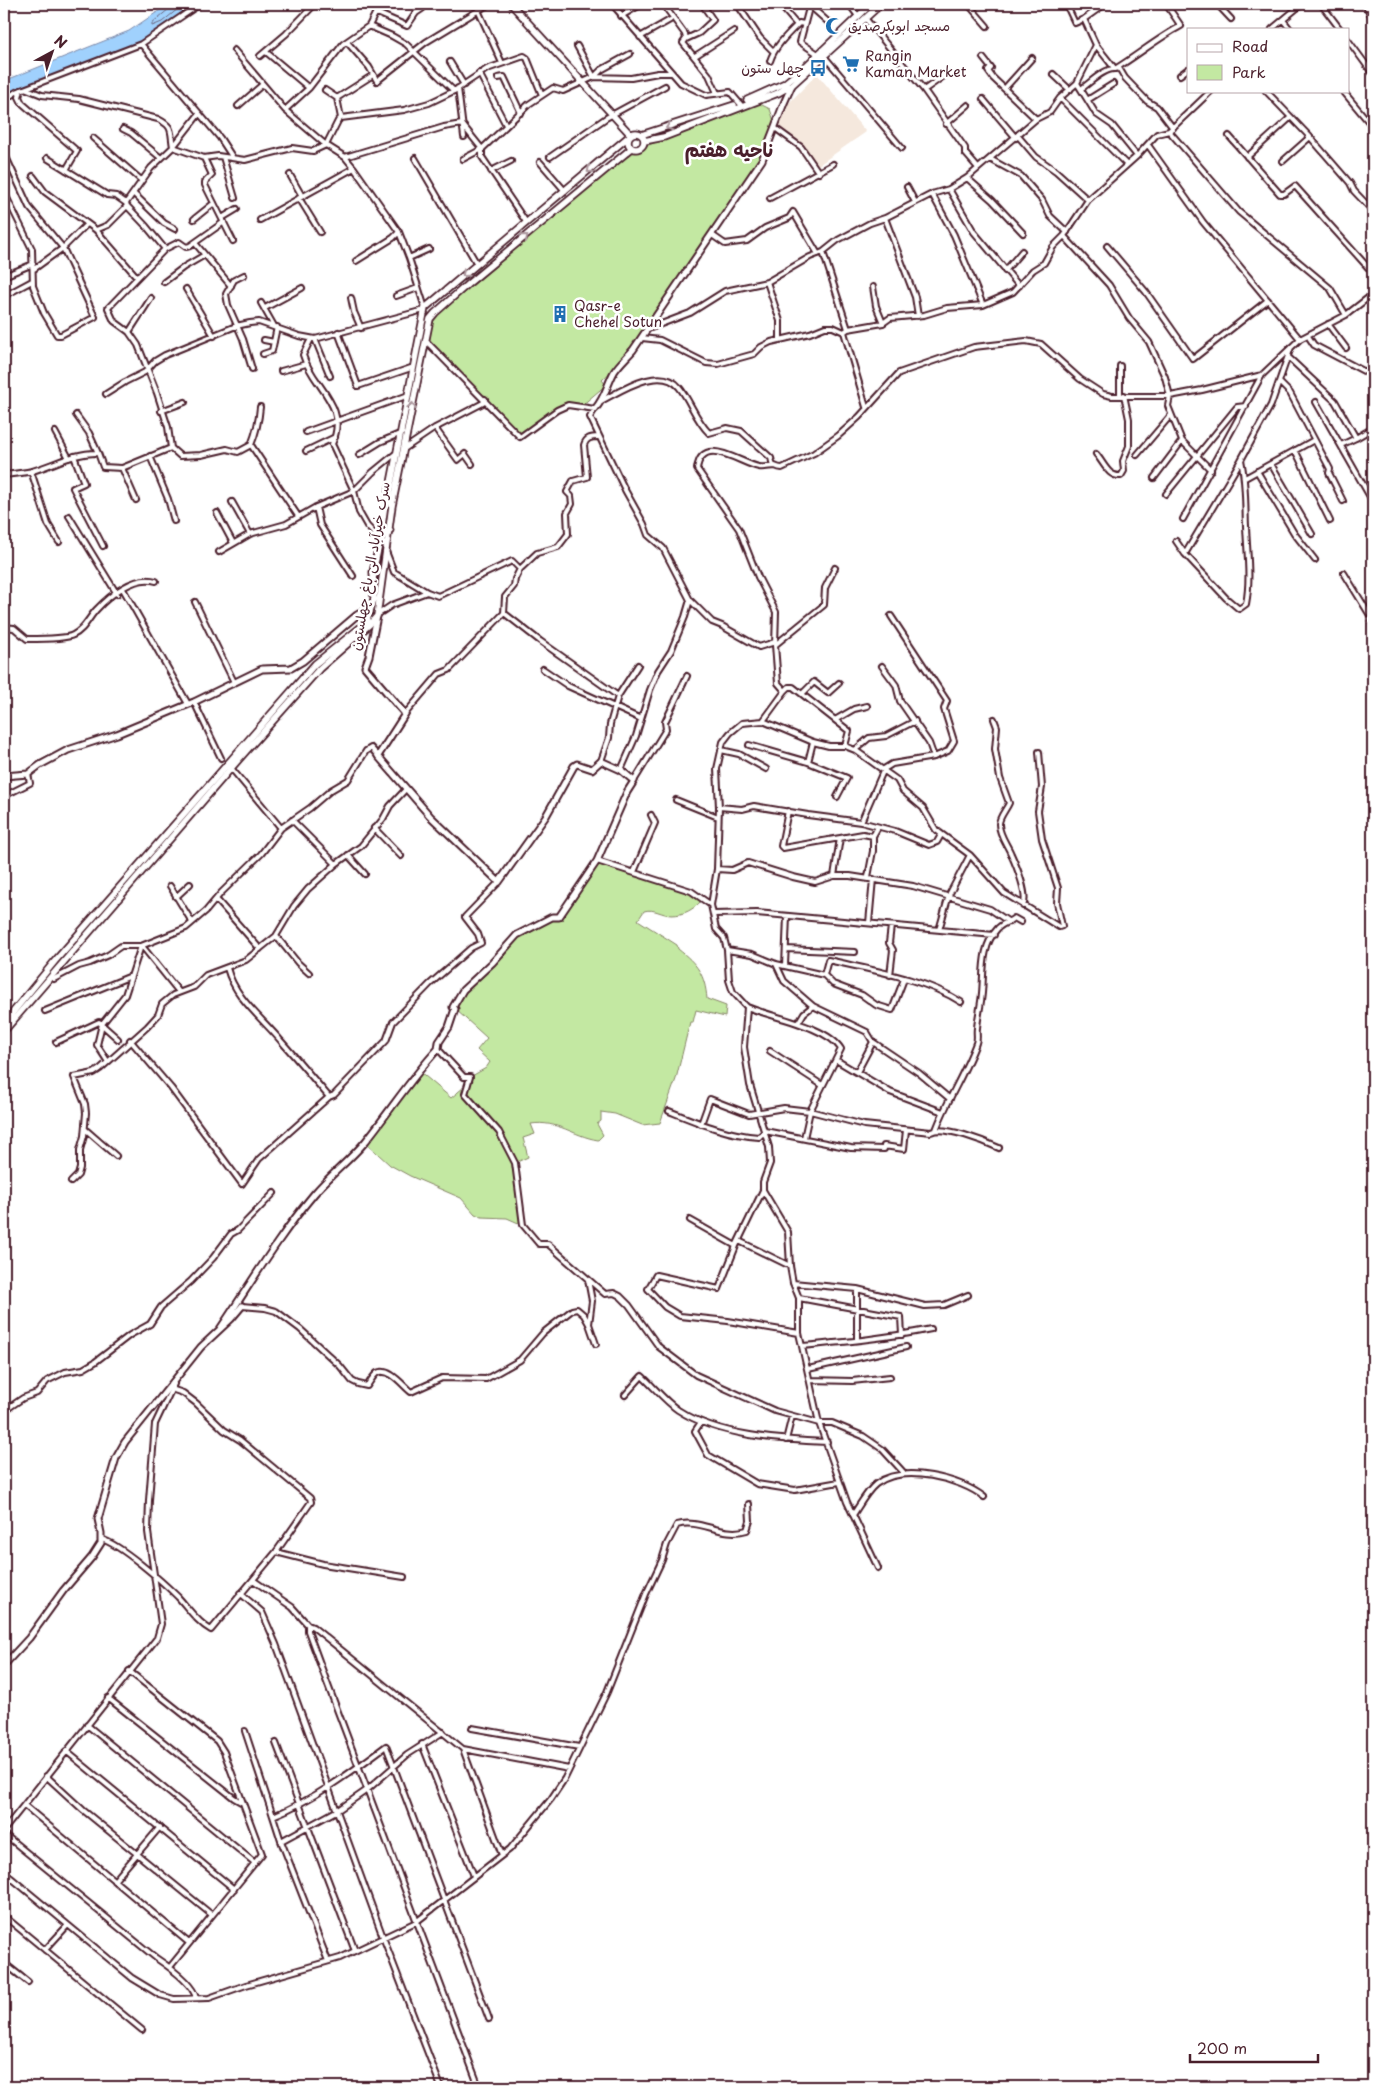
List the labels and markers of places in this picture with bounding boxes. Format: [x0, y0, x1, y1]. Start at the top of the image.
place label: مسجد ابوبکرصدیق [848, 15, 950, 36]
mosque icon: مسجد ابوبکرصدیق [824, 16, 844, 36]
place label: Rangin Kaman Market [865, 45, 967, 82]
supermarket icon: Rangin Kaman Market [841, 54, 861, 74]
place label: چهل ستون [741, 57, 804, 78]
bus stop icon: چهل ستون [808, 58, 828, 78]
place label: Qasr-e Chehel Sotun [574, 295, 662, 332]
building icon: Qasr-e Chehel Sotun [550, 304, 570, 324]

